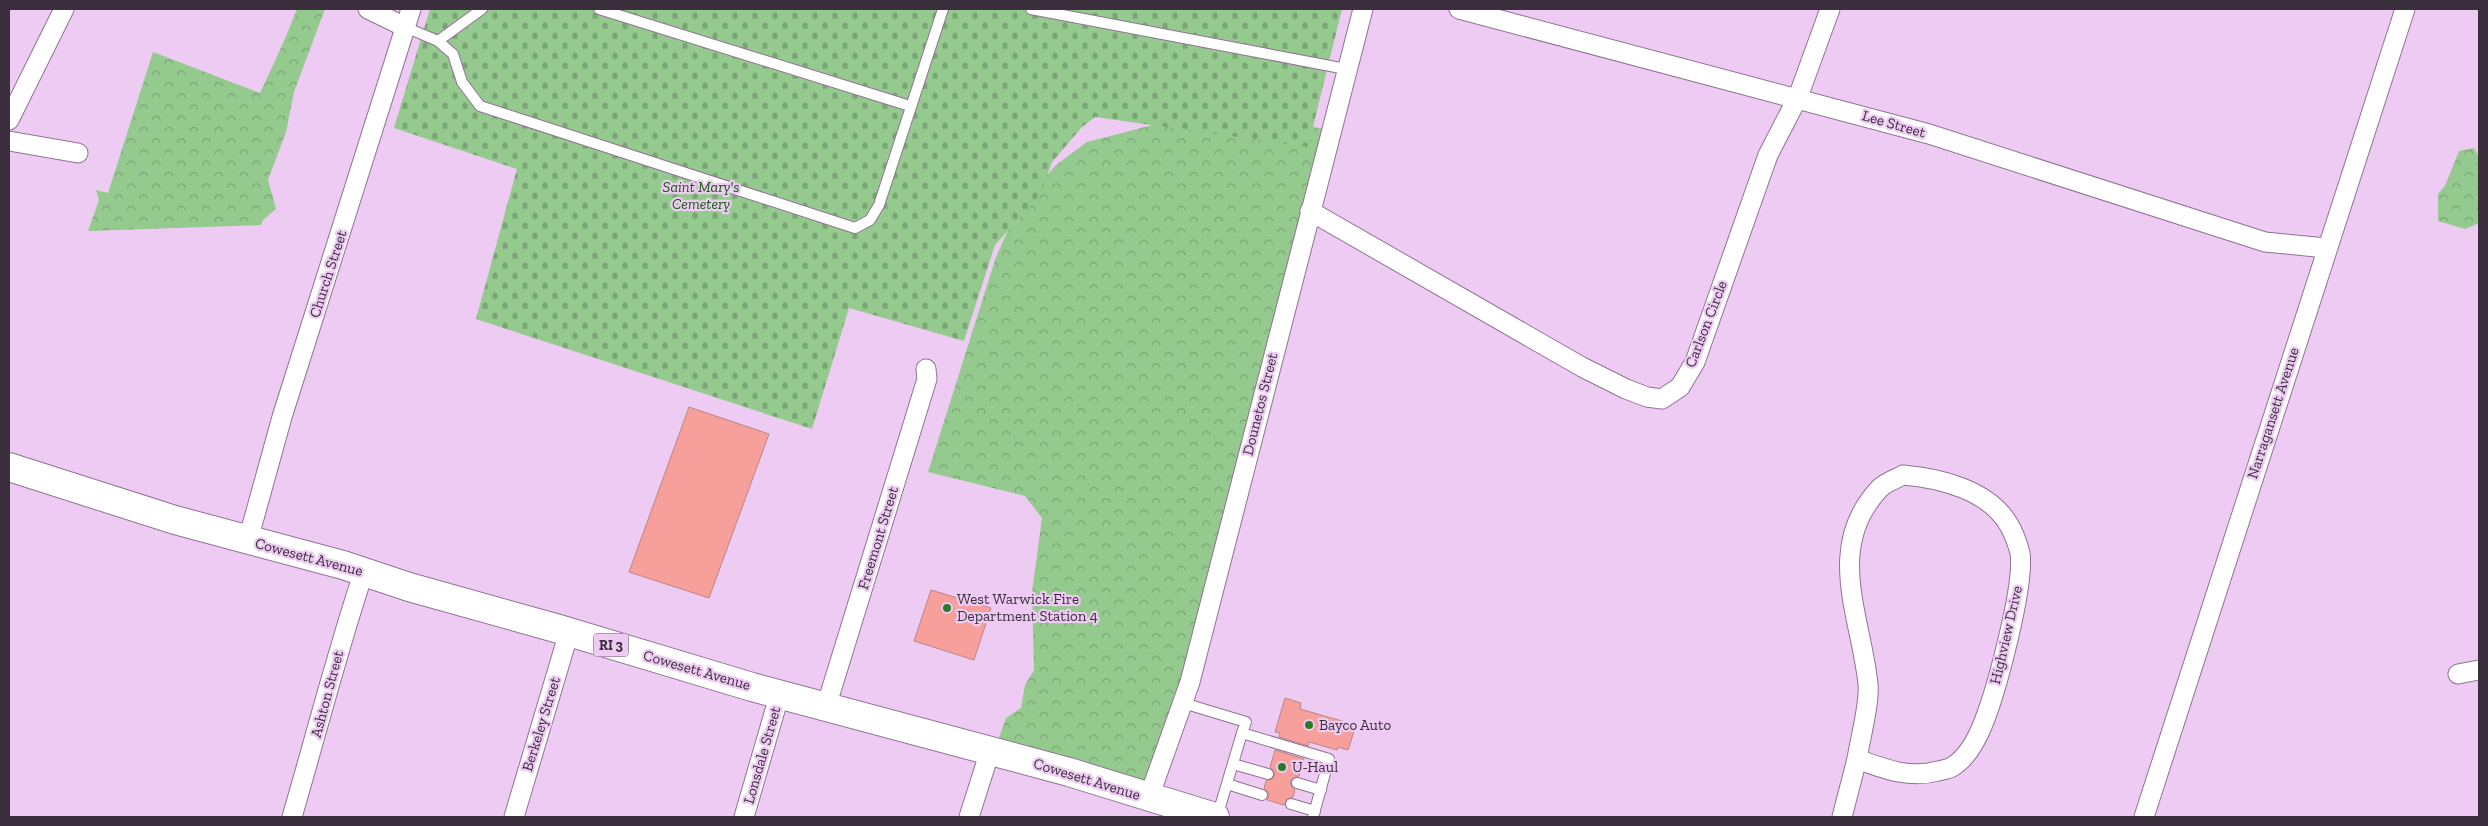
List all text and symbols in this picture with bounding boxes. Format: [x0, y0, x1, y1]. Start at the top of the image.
street label: Lee Street [1860, 106, 1928, 142]
park label: Saint Mary's Cemetery [663, 178, 739, 213]
street label: Church Street [305, 228, 351, 320]
street label: Carlson Circle [1681, 278, 1731, 370]
street label: Narragansett Avenue [2243, 345, 2303, 481]
street label: Dounetos Street [1239, 350, 1282, 457]
street label: Freemont Street [854, 484, 902, 592]
street label: Cowesett Avenue [253, 534, 365, 580]
street label: Highview Drive [1986, 584, 2026, 686]
place label: West Warwick Fire Department Station 4 [957, 590, 1098, 625]
marker: West Warwick Fire Department Station 4 [941, 602, 953, 614]
road number: RI 3 [594, 634, 628, 656]
street label: Cowesett Avenue [641, 646, 753, 694]
street label: Ashton Street [307, 648, 347, 740]
street label: Berkeley Street [518, 674, 564, 773]
street label: Lonsdale Street [739, 704, 785, 806]
place label: Bayco Auto [1319, 716, 1391, 734]
marker: Bayco Auto [1303, 719, 1315, 731]
street label: Cowesett Avenue [1031, 754, 1143, 804]
place label: U-Haul [1292, 758, 1338, 776]
marker: U-Haul [1276, 761, 1288, 773]

